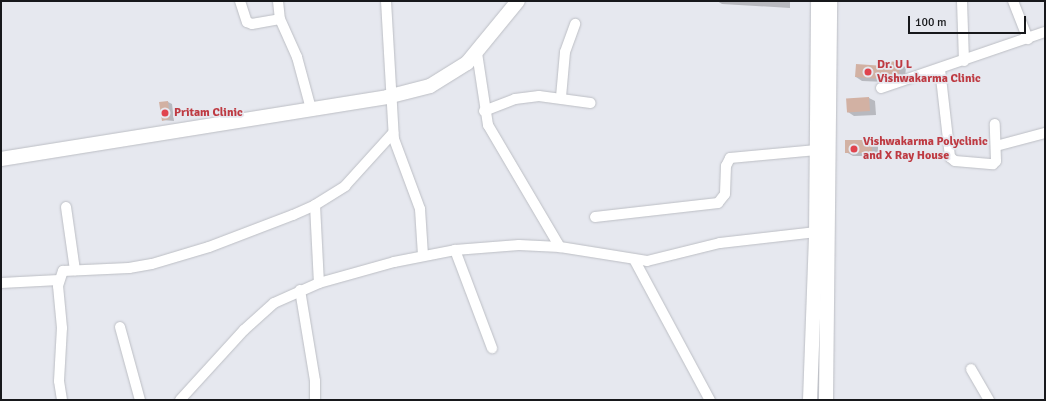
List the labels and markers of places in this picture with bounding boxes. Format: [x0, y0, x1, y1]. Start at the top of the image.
place label: Dr. U L Vishwakarma Clinic [877, 58, 981, 86]
marker: Dr. U L Vishwakarma Clinic [862, 66, 874, 78]
place label: Pritam Clinic [174, 106, 243, 120]
marker: Pritam Clinic [159, 107, 171, 119]
place label: Vishwakarma Polyclinic and X Ray House [863, 135, 988, 163]
marker: Vishwakarma Polyclinic and X Ray House [848, 143, 860, 155]

